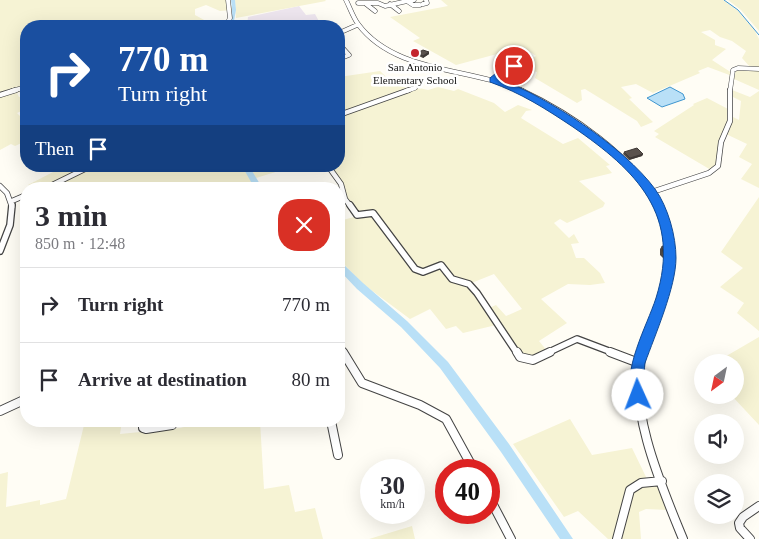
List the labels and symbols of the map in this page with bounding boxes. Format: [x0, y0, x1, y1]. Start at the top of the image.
pin [493, 45, 535, 87]
marker: San Antonio Elementary School [409, 47, 421, 59]
place label: San Antonio Elementary School [373, 61, 457, 86]
north arrow [694, 354, 744, 404]
position arrow [611, 368, 663, 420]
speed limit sign: 40 [435, 459, 500, 524]

